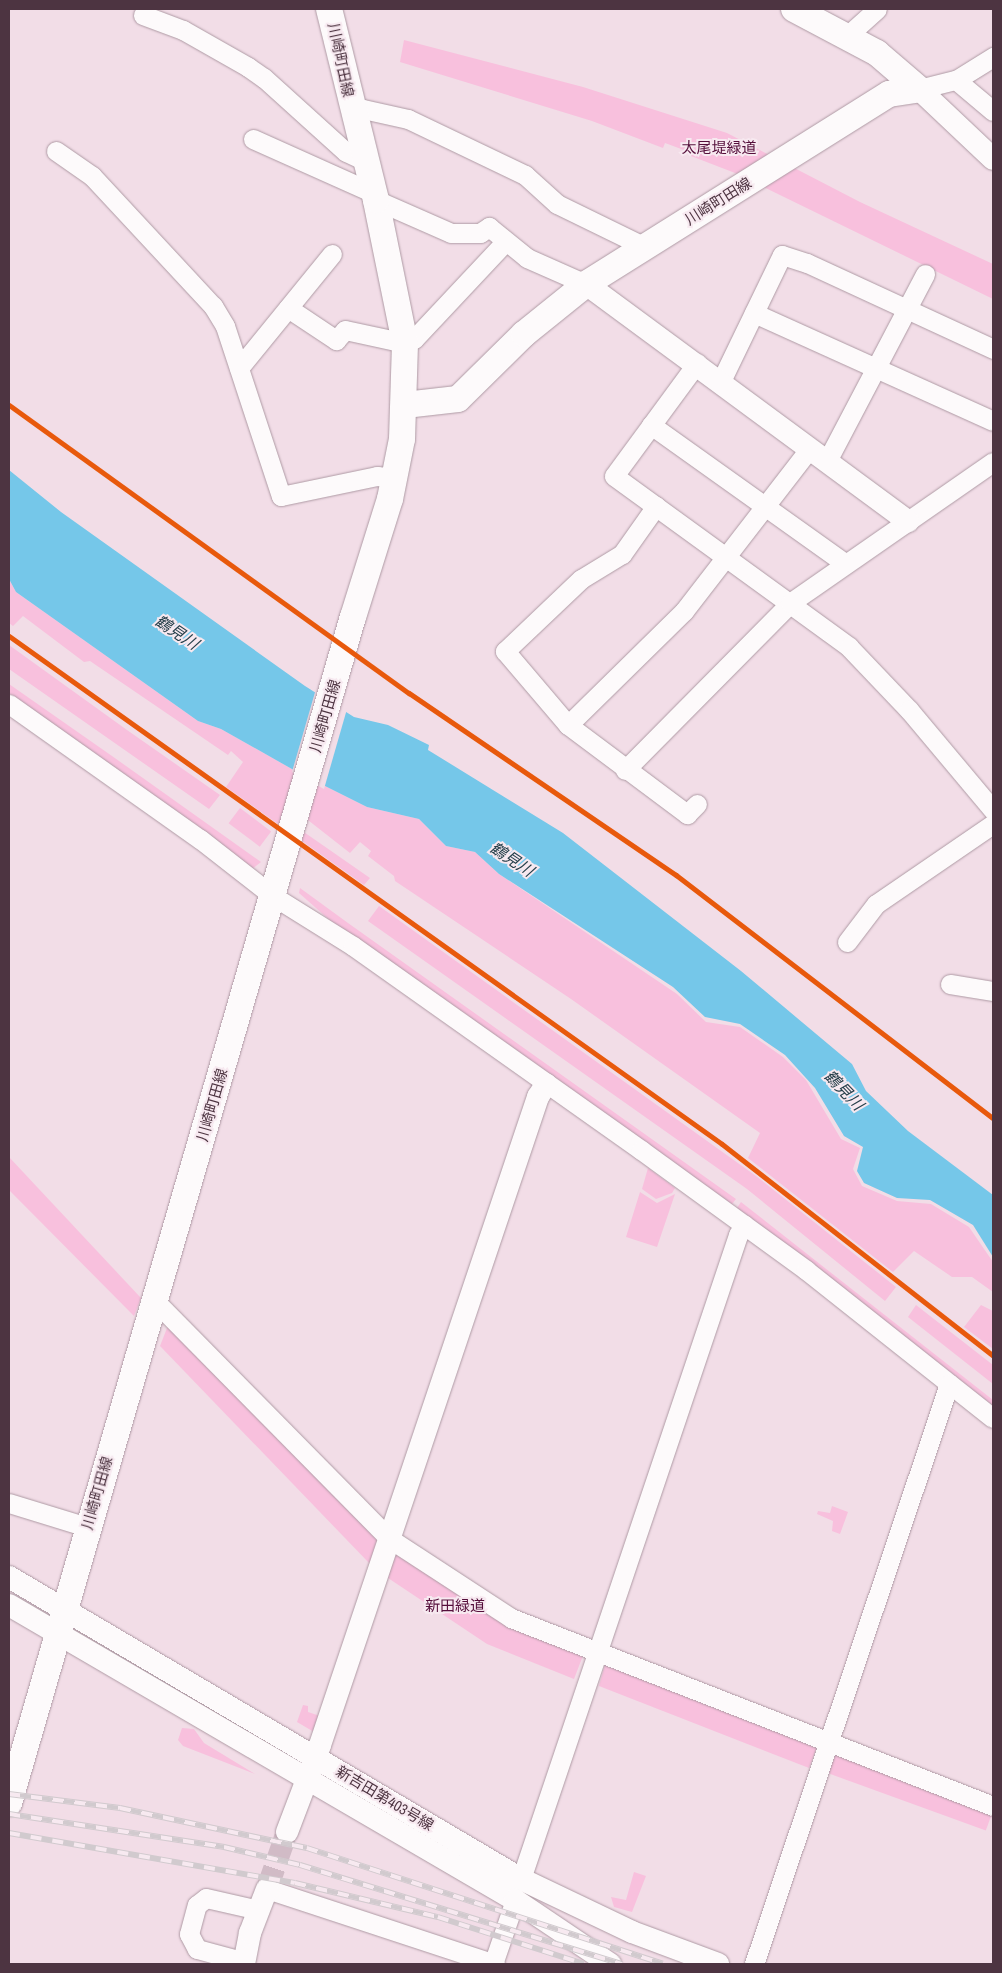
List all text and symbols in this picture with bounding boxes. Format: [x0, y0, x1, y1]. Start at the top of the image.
street label: 川崎町田線 [324, 21, 358, 99]
park label: 太尾堤緑道 [682, 139, 756, 157]
street label: 川崎町田線 [681, 173, 755, 229]
water label: 鶴見川 [152, 611, 202, 653]
street label: 川崎町田線 [306, 677, 344, 755]
water label: 鶴見川 [487, 838, 537, 880]
street label: 川崎町田線 [193, 1066, 231, 1144]
water label: 鶴見川 [820, 1066, 868, 1114]
street label: 川崎町田線 [78, 1454, 116, 1532]
park label: 新田緑道 [425, 1597, 485, 1615]
street label: 新吉田第403号線 [333, 1762, 437, 1834]

